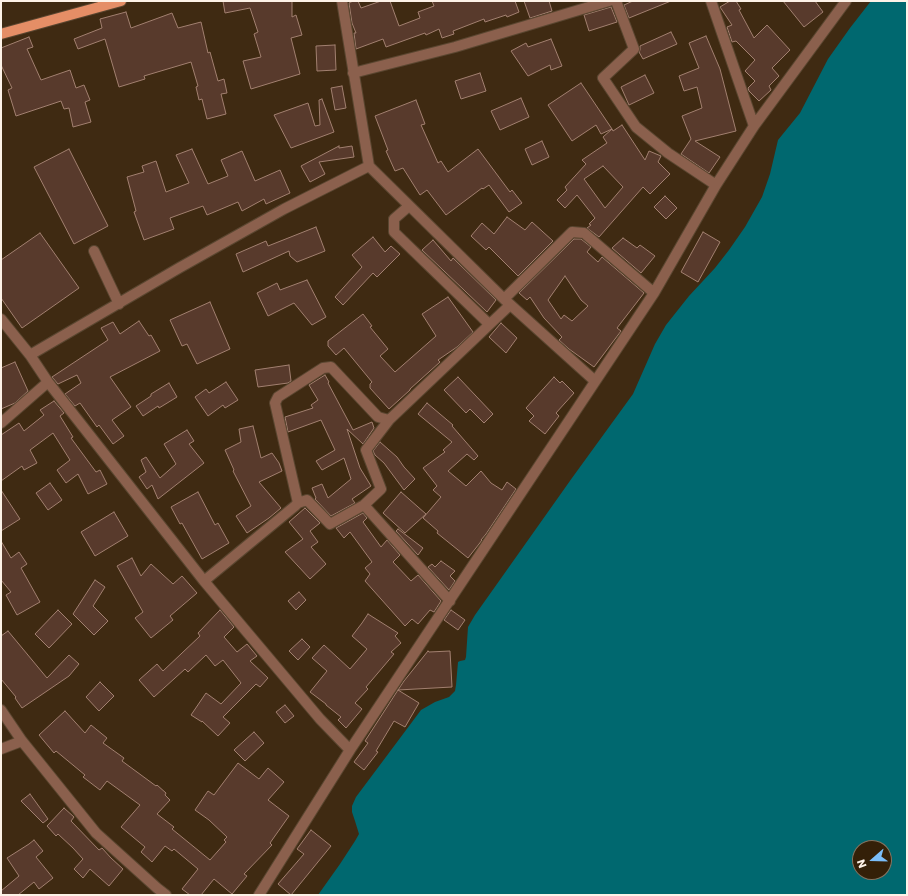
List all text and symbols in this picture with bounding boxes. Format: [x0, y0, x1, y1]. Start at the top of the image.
north arrow [852, 840, 892, 880]
text: N [853, 857, 871, 870]

